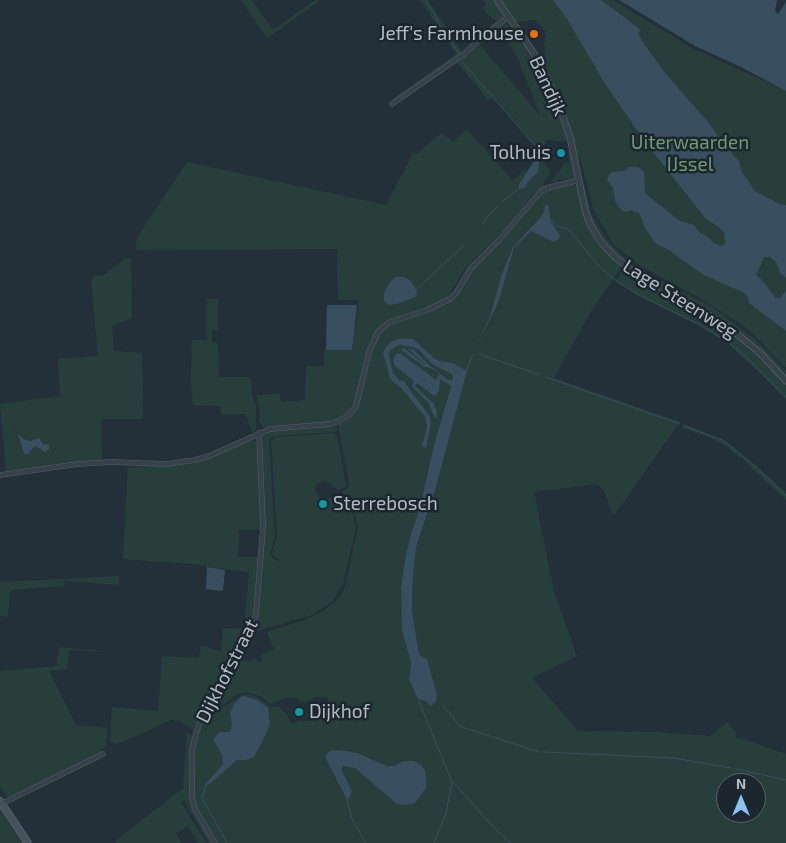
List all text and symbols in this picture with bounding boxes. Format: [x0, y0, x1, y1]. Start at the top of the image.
place label: Jeff's Farmhouse [379, 23, 524, 45]
marker: Jeff's Farmhouse [528, 28, 540, 40]
street label: Bandijk [524, 53, 572, 119]
park label: Uiterwaarden IJssel [631, 132, 749, 176]
place label: Tolhuis [489, 142, 551, 164]
marker: Tolhuis [555, 147, 567, 159]
street label: Lage Steenweg [618, 255, 742, 343]
place label: Sterrebosch [333, 493, 438, 515]
marker: Sterrebosch [317, 498, 329, 510]
street label: Dijkhofstraat [191, 615, 263, 727]
place label: Dijkhof [309, 701, 370, 723]
marker: Dijkhof [293, 706, 305, 718]
north arrow [716, 773, 766, 823]
text: N [736, 775, 746, 792]

